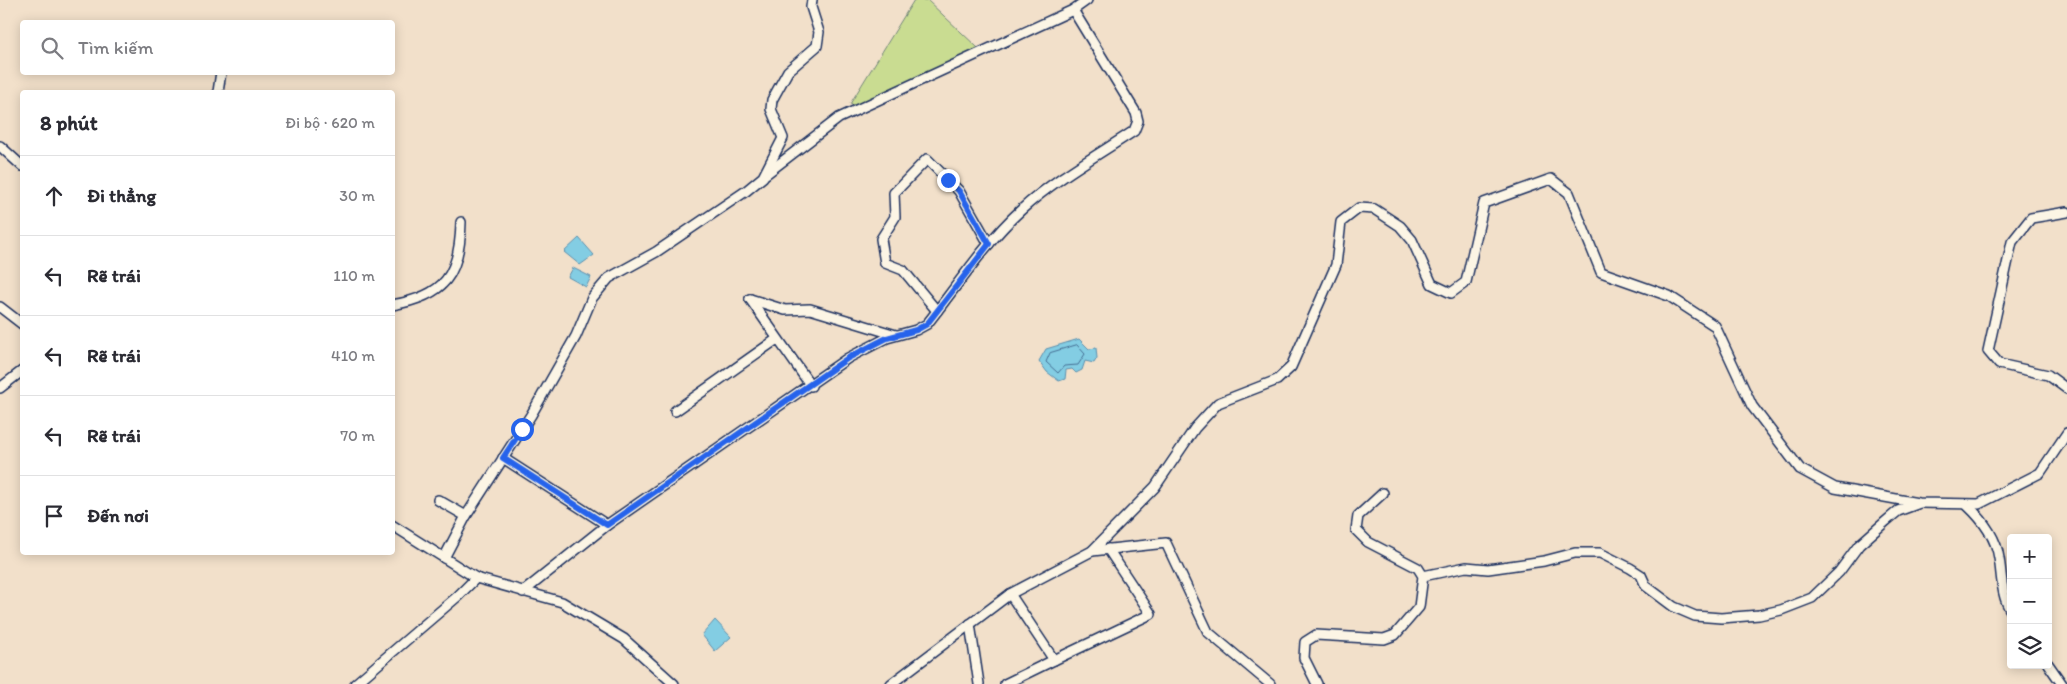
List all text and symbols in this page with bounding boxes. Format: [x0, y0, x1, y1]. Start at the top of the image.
search box [20, 20, 395, 75]
icon: search [38, 34, 66, 62]
text: Tìm kiếm [78, 36, 153, 59]
text: 8 phút [40, 110, 98, 135]
text: Đi bộ · 620 m [285, 113, 375, 132]
route end [937, 169, 960, 192]
icon: ahead [40, 182, 68, 210]
text: Đi thẳng [87, 184, 156, 207]
text: 30 m [339, 186, 375, 205]
icon: left [40, 262, 68, 290]
text: Rẽ trái [87, 264, 141, 287]
text: 110 m [333, 266, 375, 285]
icon: left [40, 342, 68, 370]
text: Rẽ trái [87, 344, 141, 367]
text: 410 m [331, 346, 375, 365]
route start [511, 418, 534, 441]
icon: left [40, 422, 68, 450]
text: Rẽ trái [87, 424, 141, 447]
text: 70 m [340, 426, 375, 445]
icon: arrive [40, 502, 68, 530]
text: Đến nơi [87, 504, 149, 527]
map controls [2007, 534, 2052, 669]
button: + [2007, 534, 2052, 579]
button: − [2007, 579, 2052, 624]
button: layers [2007, 624, 2052, 669]

